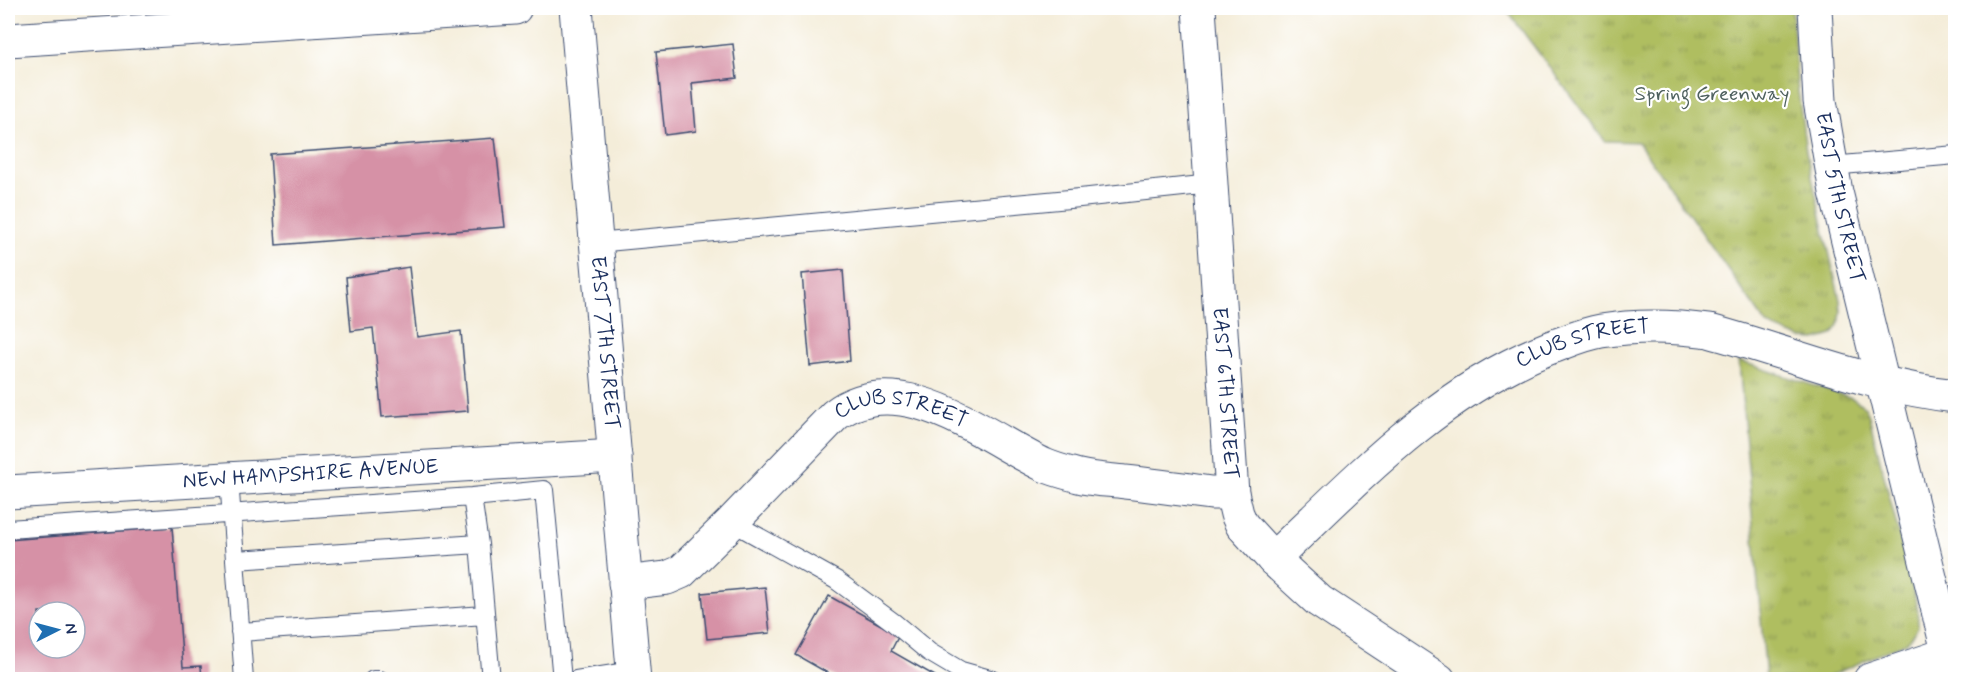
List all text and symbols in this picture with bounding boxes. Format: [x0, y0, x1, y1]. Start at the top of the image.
park label: Spring Greenway [1635, 80, 1789, 110]
street label: EAST 5TH STREET [1808, 110, 1872, 286]
street label: EAST 7TH STREET [583, 255, 626, 431]
street label: EAST 6TH STREET [1205, 306, 1245, 480]
street label: CLUB STREET [1511, 313, 1650, 375]
street label: CLUB STREET [829, 384, 973, 435]
street label: NEW HAMPSHIRE AVENUE [182, 453, 439, 496]
north arrow [27, 600, 87, 660]
text: N [59, 622, 81, 635]

